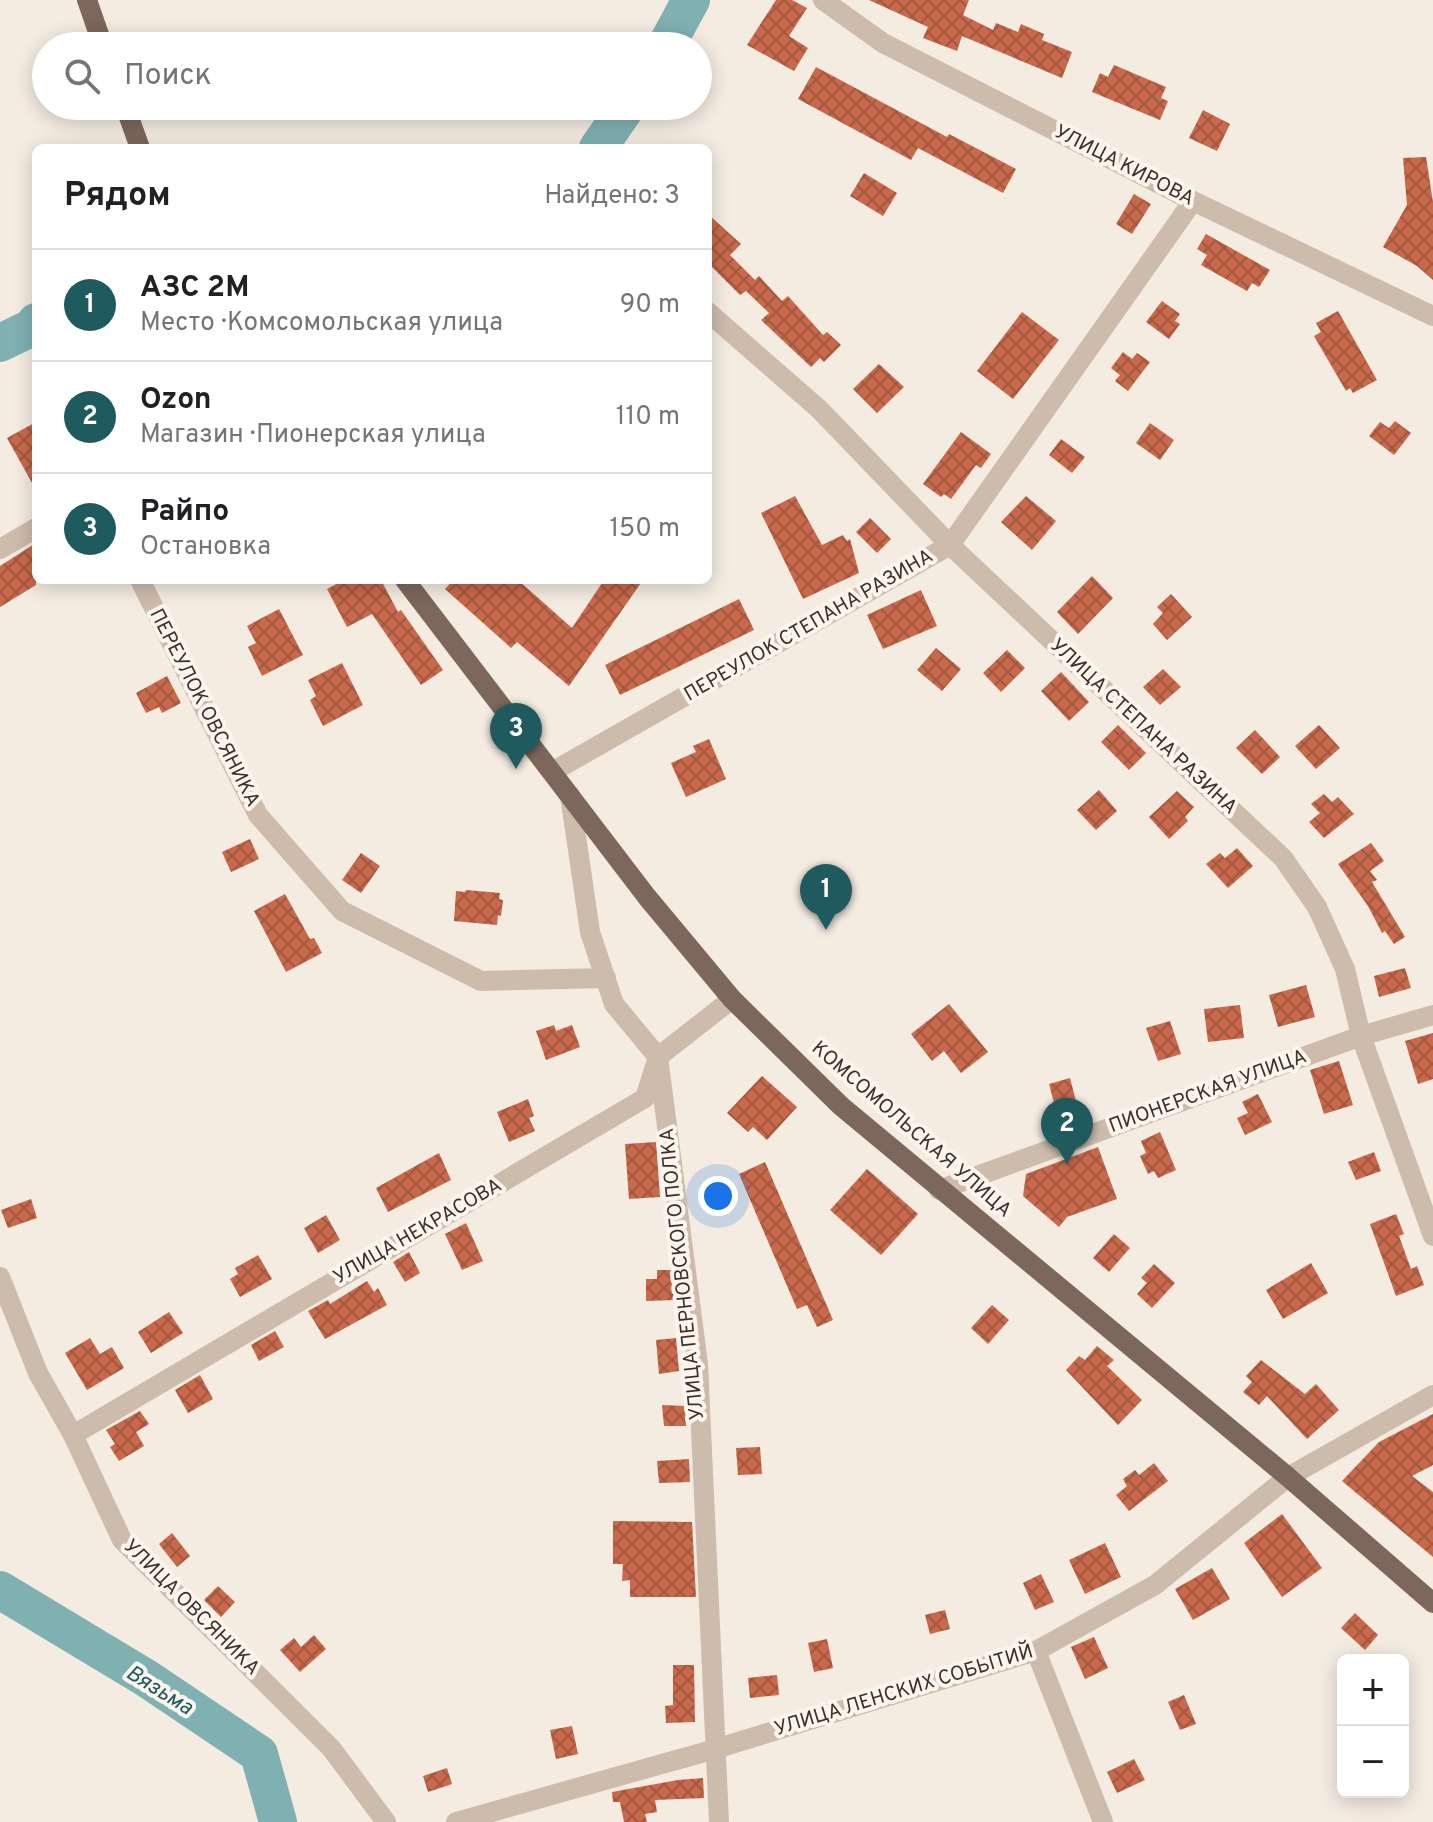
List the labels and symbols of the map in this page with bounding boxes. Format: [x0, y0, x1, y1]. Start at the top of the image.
street label: УЛИЦА КИРОВА [1050, 120, 1198, 212]
street label: ПЕРЕУЛОК СТЕПАНА РАЗИНА [680, 544, 938, 708]
street label: ПЕРЕУЛОК ОВСЯНИКА [143, 605, 265, 811]
street label: УЛИЦА СТЕПАНА РАЗИНА [1044, 633, 1242, 821]
pin: 3 [490, 703, 542, 769]
pin: 1 [800, 864, 852, 930]
street label: КОМСОМОЛЬСКАЯ УЛИЦА [806, 1036, 1016, 1224]
street label: ПИОНЕРСКАЯ УЛИЦА [1106, 1044, 1310, 1140]
pin: 2 [1041, 1098, 1093, 1164]
street label: УЛИЦА ПЕРНОВСКОГО ПОЛКА [655, 1127, 711, 1421]
street label: УЛИЦА НЕКРАСОВА [329, 1173, 507, 1291]
your location [698, 1176, 738, 1216]
street label: УЛИЦА ОВСЯНИКА [117, 1534, 265, 1682]
street label: УЛИЦА ЛЕНСКИХ СОБЫТИЙ [771, 1637, 1037, 1743]
water label: Вязьма [121, 1660, 198, 1722]

